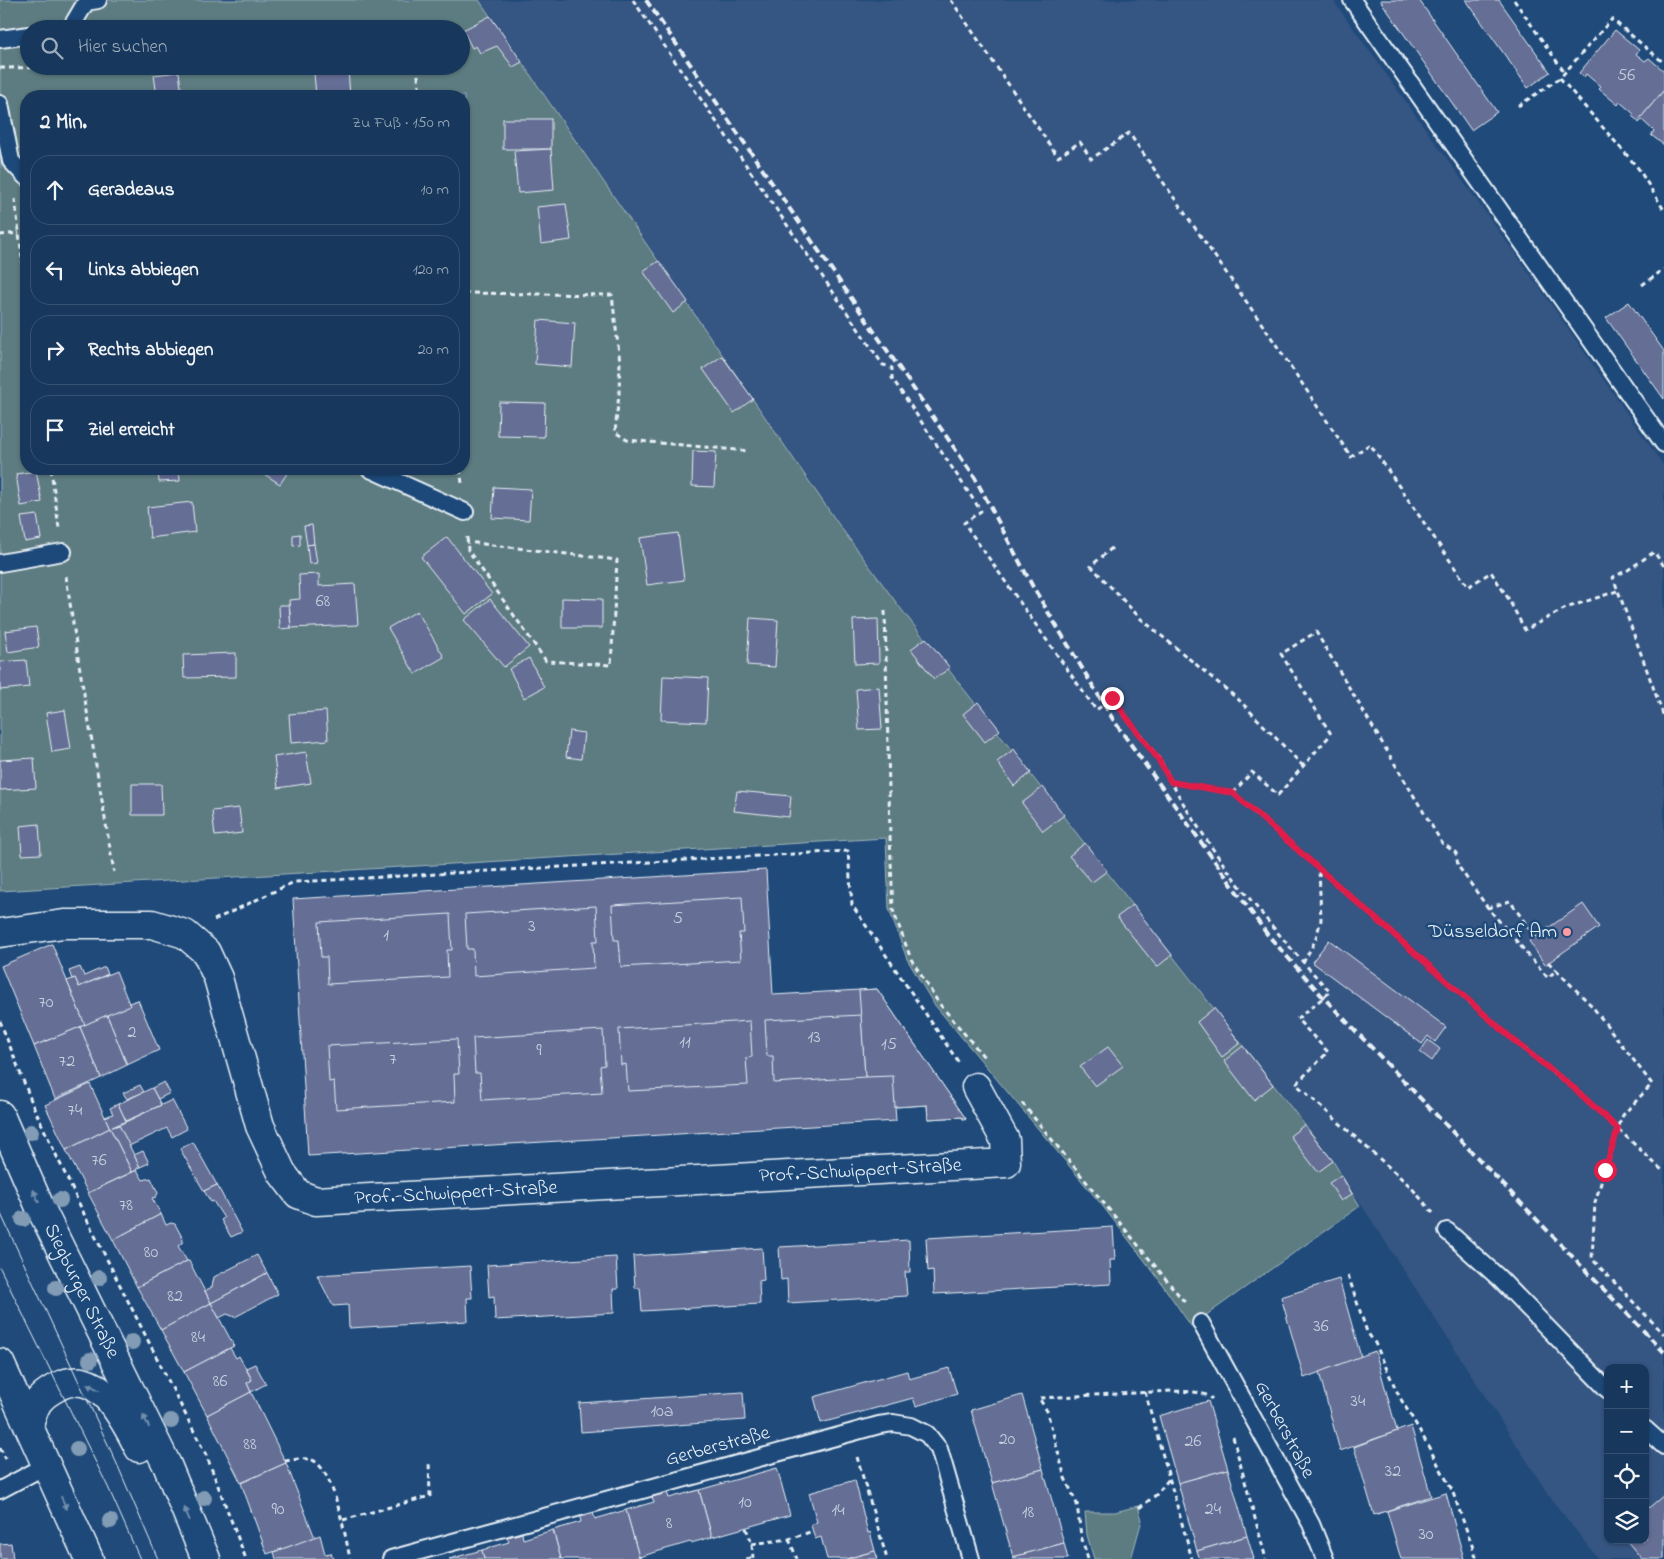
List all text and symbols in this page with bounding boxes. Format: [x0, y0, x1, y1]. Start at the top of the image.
search box [20, 20, 470, 75]
icon: search [38, 34, 66, 62]
text: Hier suchen [78, 34, 167, 61]
house number: 56 [1617, 63, 1635, 89]
text: 2 Min. [40, 108, 87, 138]
text: Zu Fuß · 150 m [352, 111, 450, 135]
icon: ahead [41, 176, 69, 204]
text: Geradeaus [88, 177, 175, 204]
text: 10 m [421, 178, 449, 202]
icon: left [41, 256, 69, 284]
text: Links abbiegen [88, 257, 199, 284]
text: 120 m [413, 258, 449, 282]
icon: right [41, 336, 69, 364]
text: Rechts abbiegen [88, 337, 213, 364]
text: 20 m [418, 338, 449, 362]
icon: arrive [41, 416, 69, 444]
text: Ziel erreicht [88, 417, 175, 444]
house number: 68 [316, 589, 331, 615]
route end [1101, 687, 1124, 710]
house number: 5 [673, 906, 683, 932]
house number: 3 [528, 914, 536, 940]
place label: Düsseldorf Am [1427, 918, 1557, 947]
house number: 1 [383, 923, 389, 949]
marker: Düsseldorf Am [1561, 926, 1573, 938]
house number: 70 [38, 990, 54, 1016]
house number: 2 [128, 1020, 137, 1046]
house number: 13 [807, 1025, 821, 1051]
house number: 11 [679, 1030, 691, 1056]
house number: 15 [881, 1032, 897, 1058]
house number: 9 [536, 1038, 542, 1064]
house number: 7 [389, 1047, 397, 1073]
house number: 72 [59, 1049, 75, 1075]
house number: 74 [68, 1098, 83, 1124]
house number: 76 [91, 1148, 107, 1174]
street label: Prof.-Schwippert-Straße [758, 1151, 963, 1191]
route start [1594, 1159, 1617, 1182]
street label: Prof.-Schwippert-Straße [354, 1173, 558, 1213]
one-way arrow [31, 1189, 39, 1203]
house number: 78 [119, 1193, 133, 1219]
street label: Siegburger Straße [36, 1219, 127, 1363]
house number: 80 [144, 1240, 158, 1266]
house number: 82 [167, 1284, 183, 1310]
house number: 36 [1313, 1314, 1329, 1340]
house number: 84 [191, 1325, 206, 1351]
map controls [1604, 1364, 1649, 1544]
button: + [1604, 1364, 1649, 1409]
house number: 86 [213, 1369, 227, 1395]
street label: Gerberstraße [1246, 1376, 1322, 1484]
one-way arrow [85, 1383, 100, 1391]
house number: 34 [1351, 1389, 1366, 1415]
house number: 10a [650, 1399, 674, 1425]
button: − [1604, 1409, 1649, 1454]
one-way arrow [141, 1414, 149, 1428]
street label: Gerberstraße [663, 1419, 773, 1475]
house number: 20 [999, 1427, 1016, 1453]
house number: 26 [1185, 1429, 1202, 1455]
house number: 88 [243, 1432, 257, 1458]
button: locate [1604, 1454, 1649, 1499]
house number: 32 [1385, 1459, 1401, 1485]
house number: 10 [738, 1490, 752, 1516]
one-way arrow [60, 1496, 68, 1510]
house number: 90 [271, 1497, 285, 1523]
house number: 24 [1205, 1497, 1222, 1523]
house number: 14 [831, 1498, 845, 1524]
button: layers [1604, 1499, 1649, 1544]
house number: 18 [1022, 1500, 1034, 1526]
one-way arrow [183, 1506, 191, 1521]
house number: 8 [666, 1511, 673, 1537]
house number: 30 [1418, 1522, 1434, 1548]

